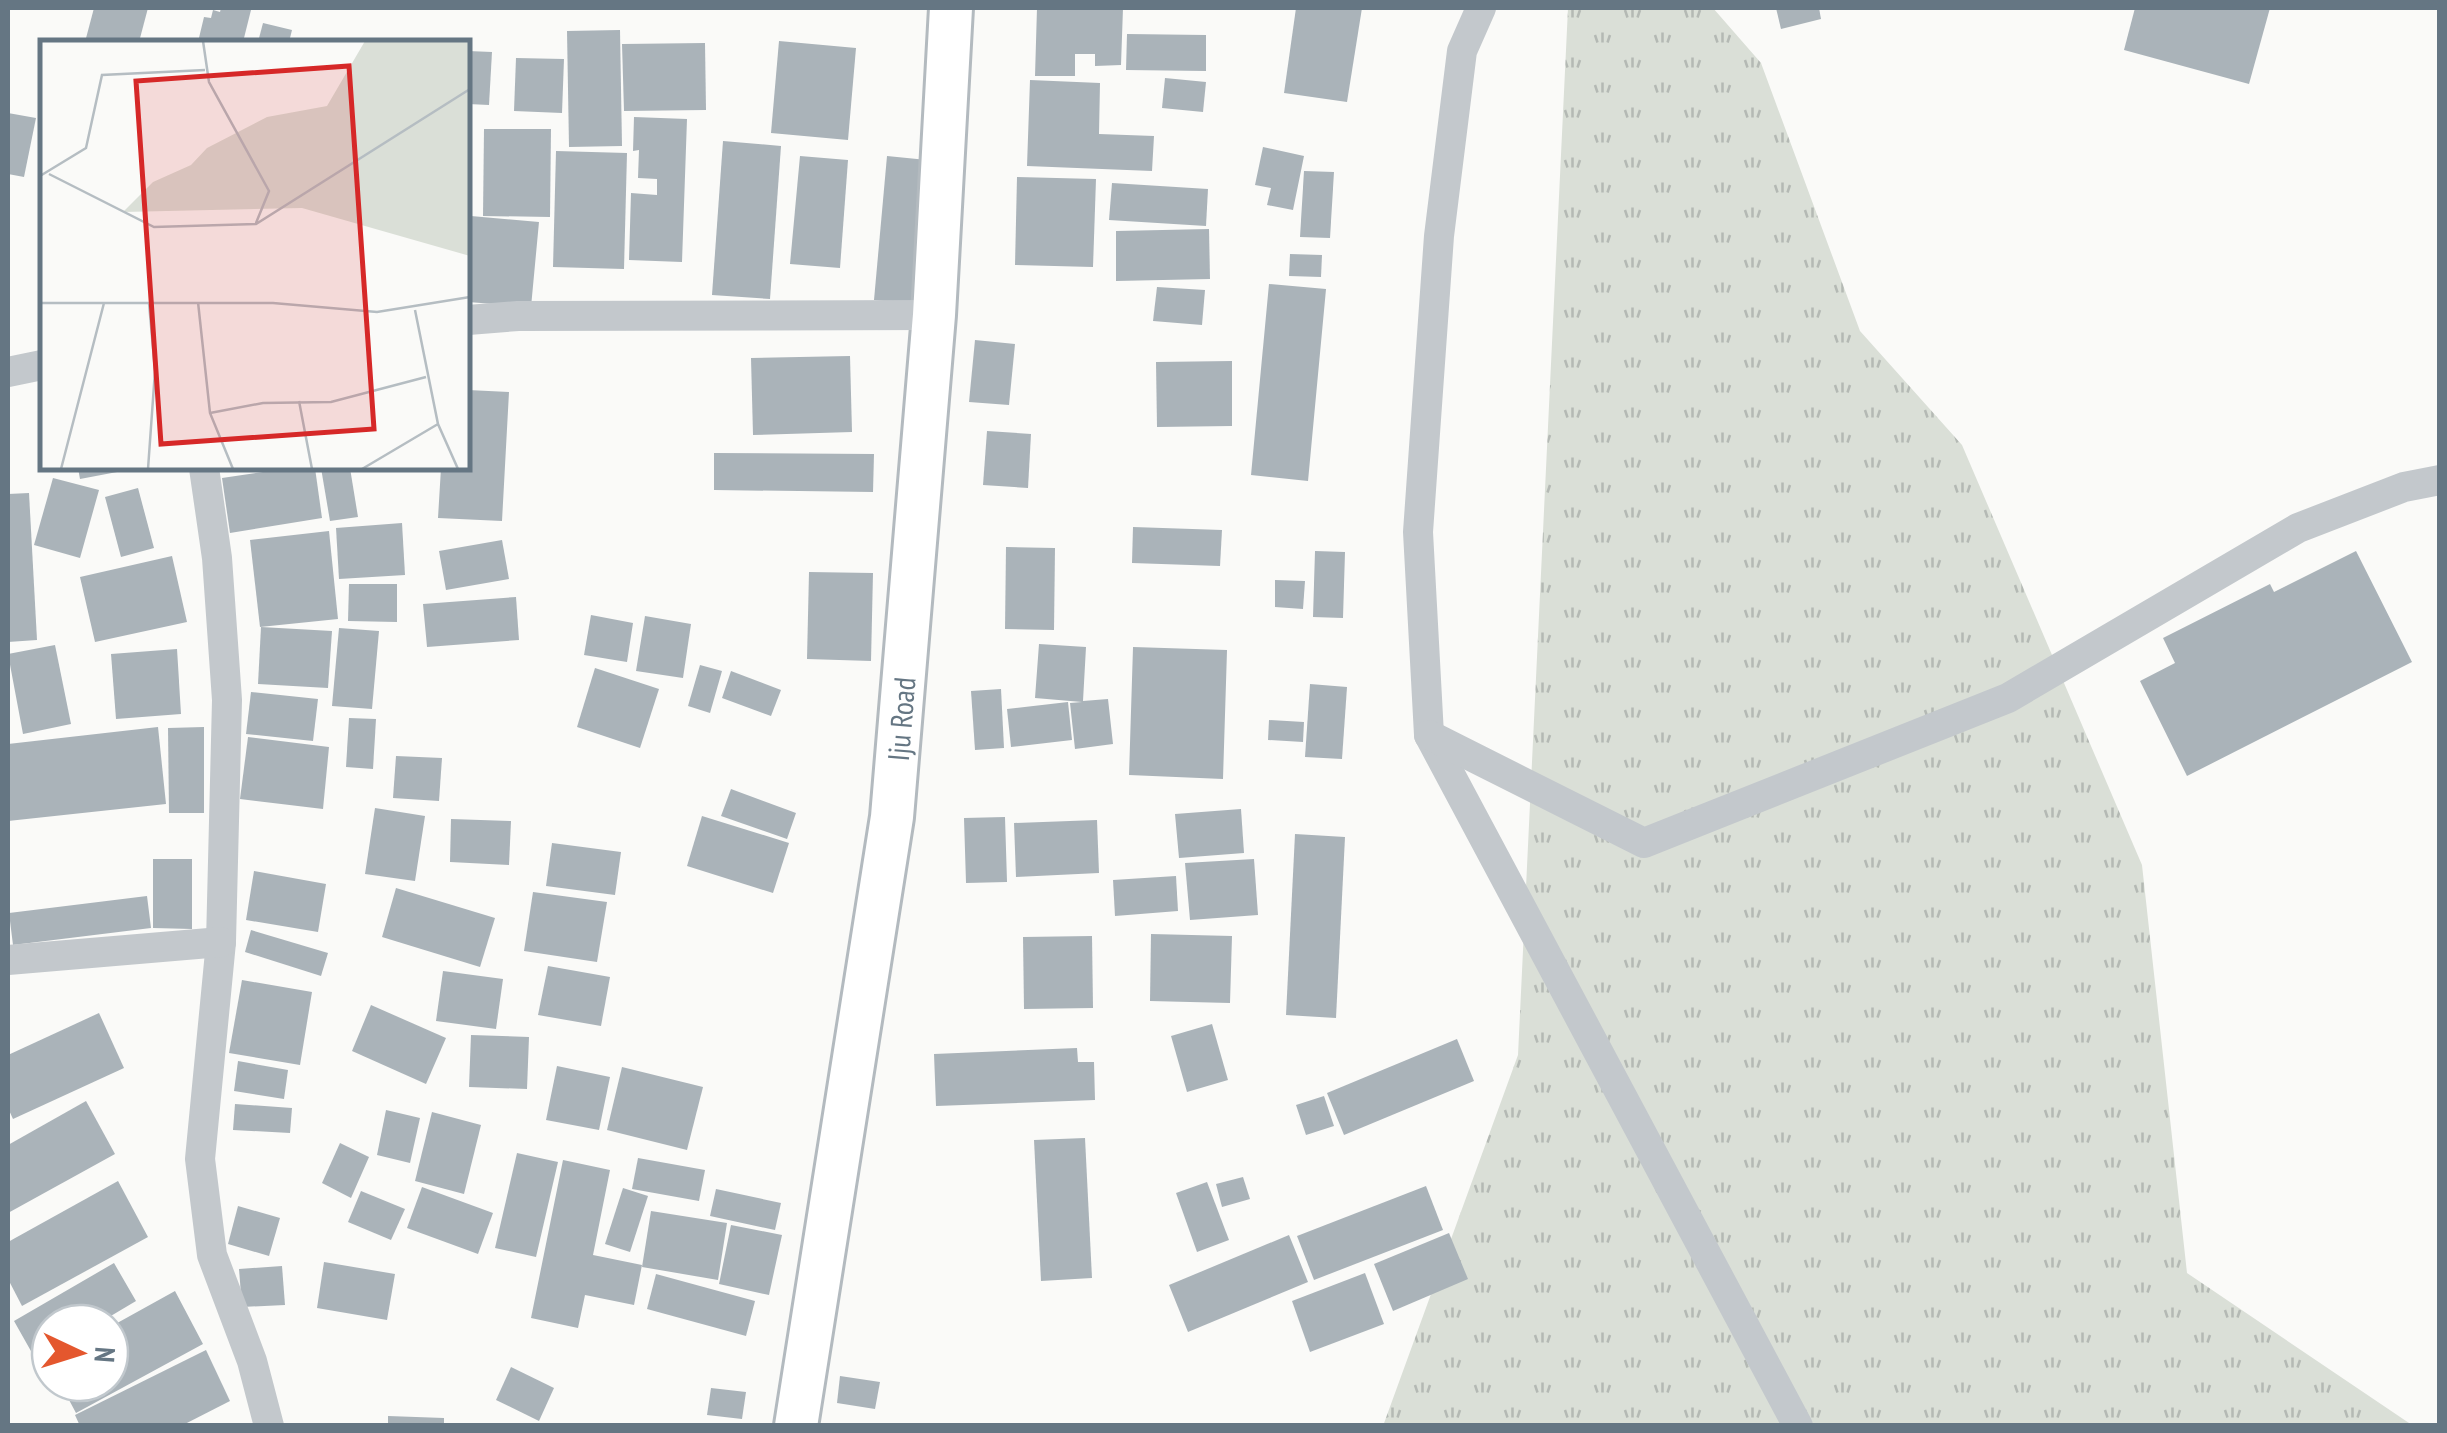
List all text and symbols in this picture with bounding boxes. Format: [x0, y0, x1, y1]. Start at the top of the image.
inset map [40, 40, 470, 470]
street label: Iju Road [877, 675, 923, 762]
north arrow [30, 1303, 130, 1403]
text: N [86, 1346, 124, 1364]

